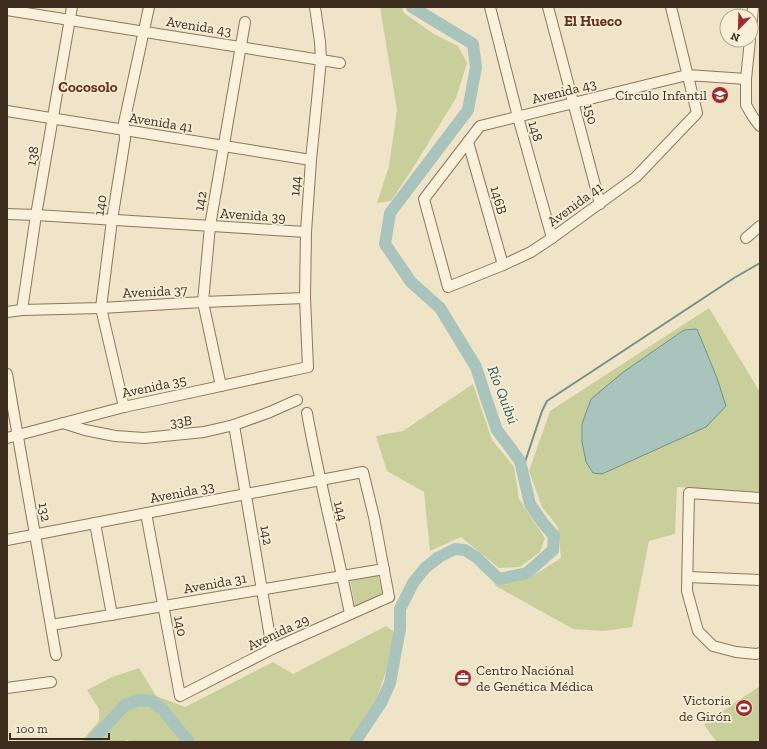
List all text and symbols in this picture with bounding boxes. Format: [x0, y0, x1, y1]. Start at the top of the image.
north arrow [719, 8, 759, 48]
district label: El Hueco [564, 12, 622, 30]
street label: Avenida 43 [165, 13, 233, 40]
text: N [728, 29, 742, 44]
street label: Avenida 43 [530, 75, 598, 108]
district label: Cocosolo [58, 78, 118, 96]
school or university icon: Círculo Infantil [710, 85, 730, 105]
place label: Círculo Infantil [615, 87, 707, 104]
street label: 150 [580, 102, 601, 126]
street label: Avenida 41 [128, 109, 195, 136]
street label: 148 [525, 119, 547, 143]
street label: 138 [22, 145, 43, 167]
street label: 144 [286, 175, 305, 197]
street label: Avenida 41 [544, 178, 607, 230]
street label: 146B [486, 184, 511, 216]
street label: 142 [190, 190, 211, 212]
street label: 140 [90, 193, 111, 217]
street label: Avenida 39 [220, 205, 286, 226]
street label: Avenida 37 [122, 281, 188, 302]
water label: Río Quibú [484, 363, 522, 427]
street label: Avenida 35 [120, 371, 188, 402]
street label: 33B [169, 412, 193, 431]
street label: Avenida 33 [148, 478, 216, 507]
street label: 144 [330, 499, 351, 524]
street label: 132 [34, 501, 55, 523]
street label: 142 [256, 524, 277, 546]
street label: Avenida 31 [182, 569, 249, 597]
street label: Avenida 29 [245, 611, 312, 654]
street label: 140 [170, 614, 191, 638]
place label: Centro Naciónal de Genética Médica [476, 662, 594, 695]
office icon: Centro Naciónal de Genética Médica [453, 668, 473, 688]
place label: Victoria de Girón [679, 692, 731, 725]
sports icon: Victoria de Girón [734, 698, 754, 718]
scale bar [10, 715, 109, 741]
text: 100 m [16, 722, 48, 736]

